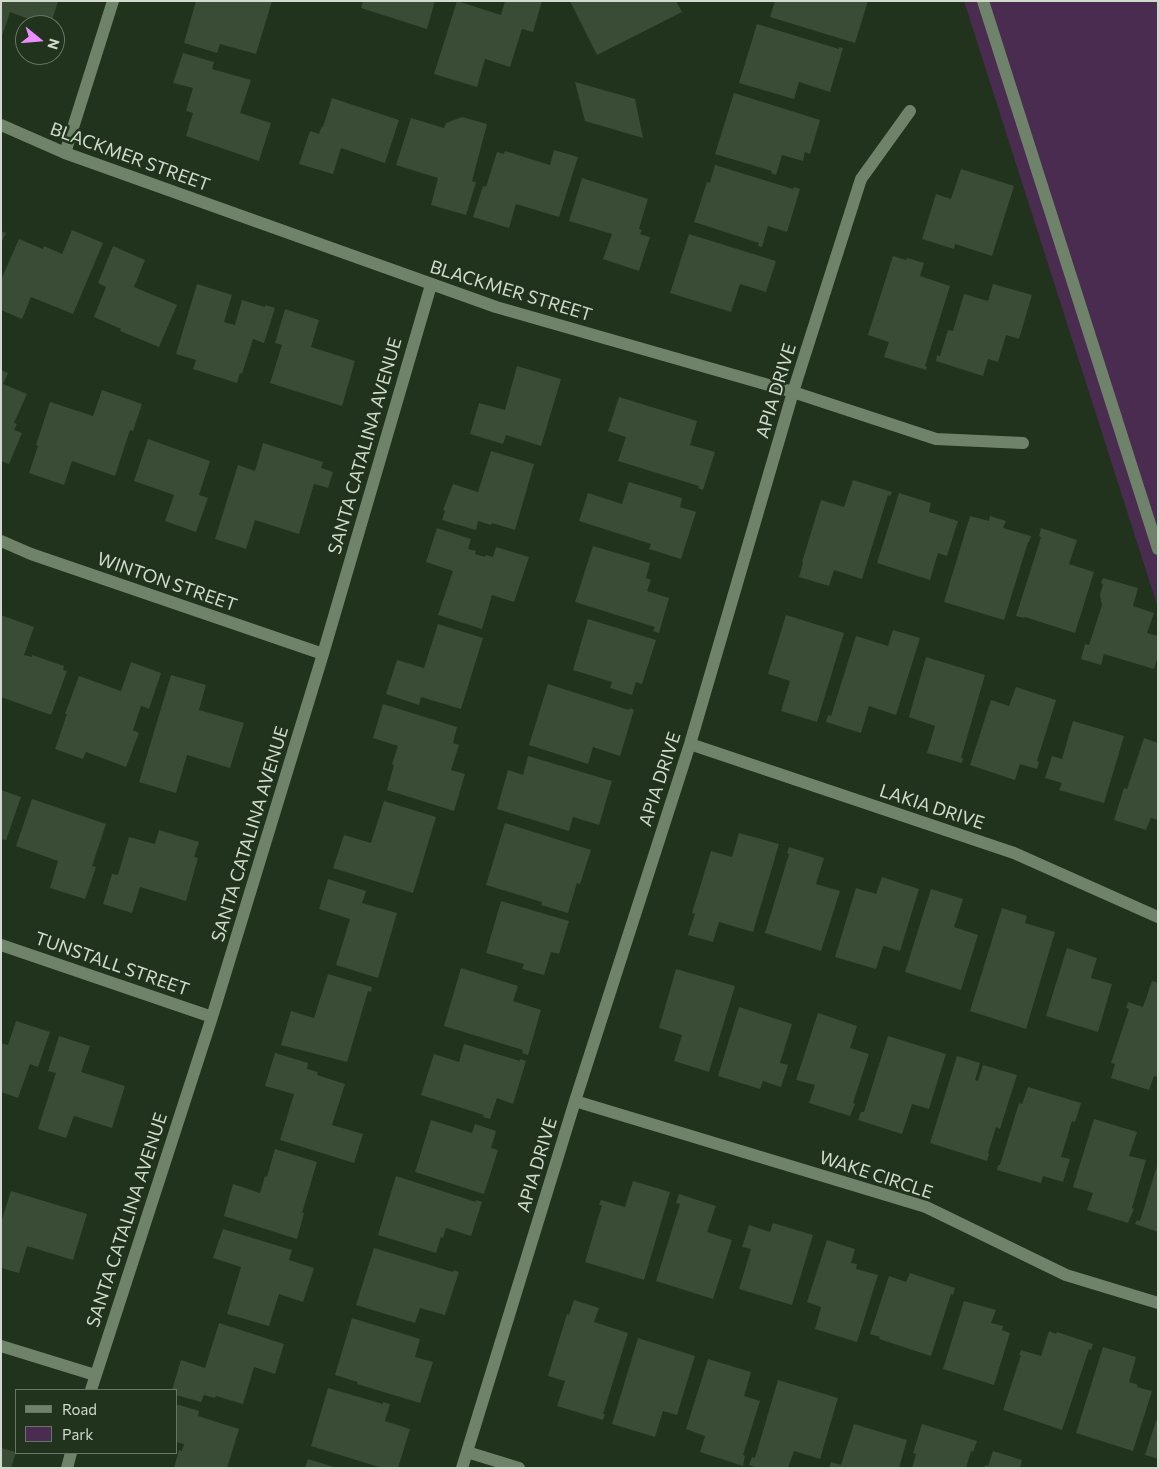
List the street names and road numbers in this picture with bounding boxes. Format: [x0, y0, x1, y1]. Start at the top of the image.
street label: BLACKMER STREET [47, 118, 213, 196]
street label: BLACKMER STREET [427, 256, 595, 326]
street label: SANTA CATALINA AVENUE [324, 335, 406, 557]
street label: APIA DRIVE [751, 341, 801, 441]
street label: WINTON STREET [94, 548, 240, 616]
street label: SANTA CATALINA AVENUE [207, 724, 293, 944]
street label: APIA DRIVE [635, 729, 685, 829]
street label: LAKIA DRIVE [877, 780, 987, 834]
street label: TUNSTALL STREET [32, 927, 192, 1001]
street label: SANTA CATALINA AVENUE [82, 1110, 172, 1330]
street label: APIA DRIVE [512, 1115, 562, 1215]
street label: WAKE CIRCLE [816, 1146, 936, 1204]

